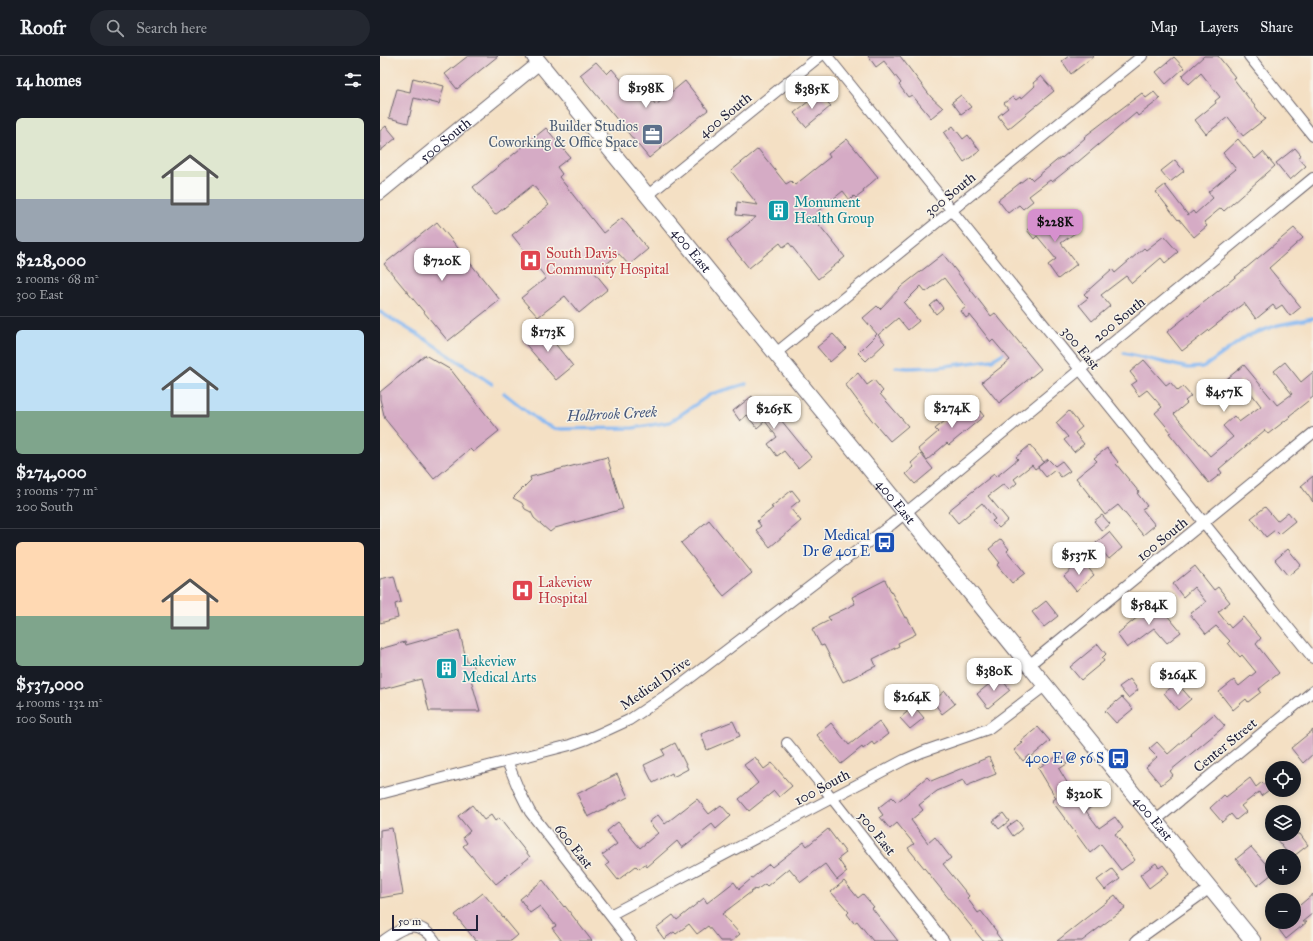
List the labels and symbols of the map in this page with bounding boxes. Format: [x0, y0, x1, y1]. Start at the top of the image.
pin: $198K [618, 75, 674, 109]
pin: $385K [784, 76, 840, 110]
street label: 400 South [696, 89, 755, 142]
street label: 500 South [416, 114, 475, 166]
place label: Builder Studios Coworking & Office Space [488, 118, 638, 151]
office icon: Builder Studios Coworking & Office Space [640, 121, 666, 147]
street label: 300 South [922, 169, 979, 220]
place label: Monument Health Group [794, 194, 874, 227]
building icon: Monument Health Group [765, 197, 791, 223]
pin: $228K [1027, 209, 1083, 243]
street label: 400 East [668, 224, 715, 276]
place label: South Davis Community Hospital [546, 245, 669, 278]
pin: $720K [414, 248, 470, 282]
hospital icon: South Davis Community Hospital [517, 248, 543, 274]
street label: 200 South [1090, 293, 1149, 345]
pin: $173K [520, 319, 576, 353]
street label: 300 East [1058, 323, 1103, 373]
pin: $457K [1196, 379, 1252, 413]
pin: $274K [924, 395, 980, 429]
pin: $265K [746, 396, 802, 430]
water label: Holbrook Creek [565, 403, 658, 425]
street label: 400 East [872, 476, 919, 528]
street label: 100 South [1134, 514, 1191, 565]
place label: Medical Dr @ 401 E [802, 527, 870, 560]
bus stop icon: Medical Dr @ 401 E [872, 530, 898, 556]
pin: $537K [1051, 542, 1107, 576]
place label: Lakeview Hospital [538, 574, 593, 607]
hospital icon: Lakeview Hospital [509, 577, 535, 603]
pin: $584K [1121, 592, 1177, 626]
place label: Lakeview Medical Arts [462, 653, 536, 686]
street label: Medical Drive [617, 653, 694, 714]
building icon: Lakeview Medical Arts [433, 656, 459, 682]
pin: $380K [966, 658, 1022, 692]
pin: $264K [1150, 662, 1206, 696]
pin: $264K [884, 684, 940, 718]
street label: Center Street [1190, 715, 1261, 776]
bus stop icon: 400 E @ 56 S [1106, 745, 1132, 771]
place label: 400 E @ 56 S [1025, 750, 1104, 767]
street label: 100 South [792, 766, 853, 809]
pin: $320K [1056, 781, 1112, 815]
street label: 400 East [1129, 792, 1176, 845]
street label: 500 East [854, 808, 899, 859]
street label: 600 East [551, 820, 596, 872]
scale bar [392, 913, 478, 932]

